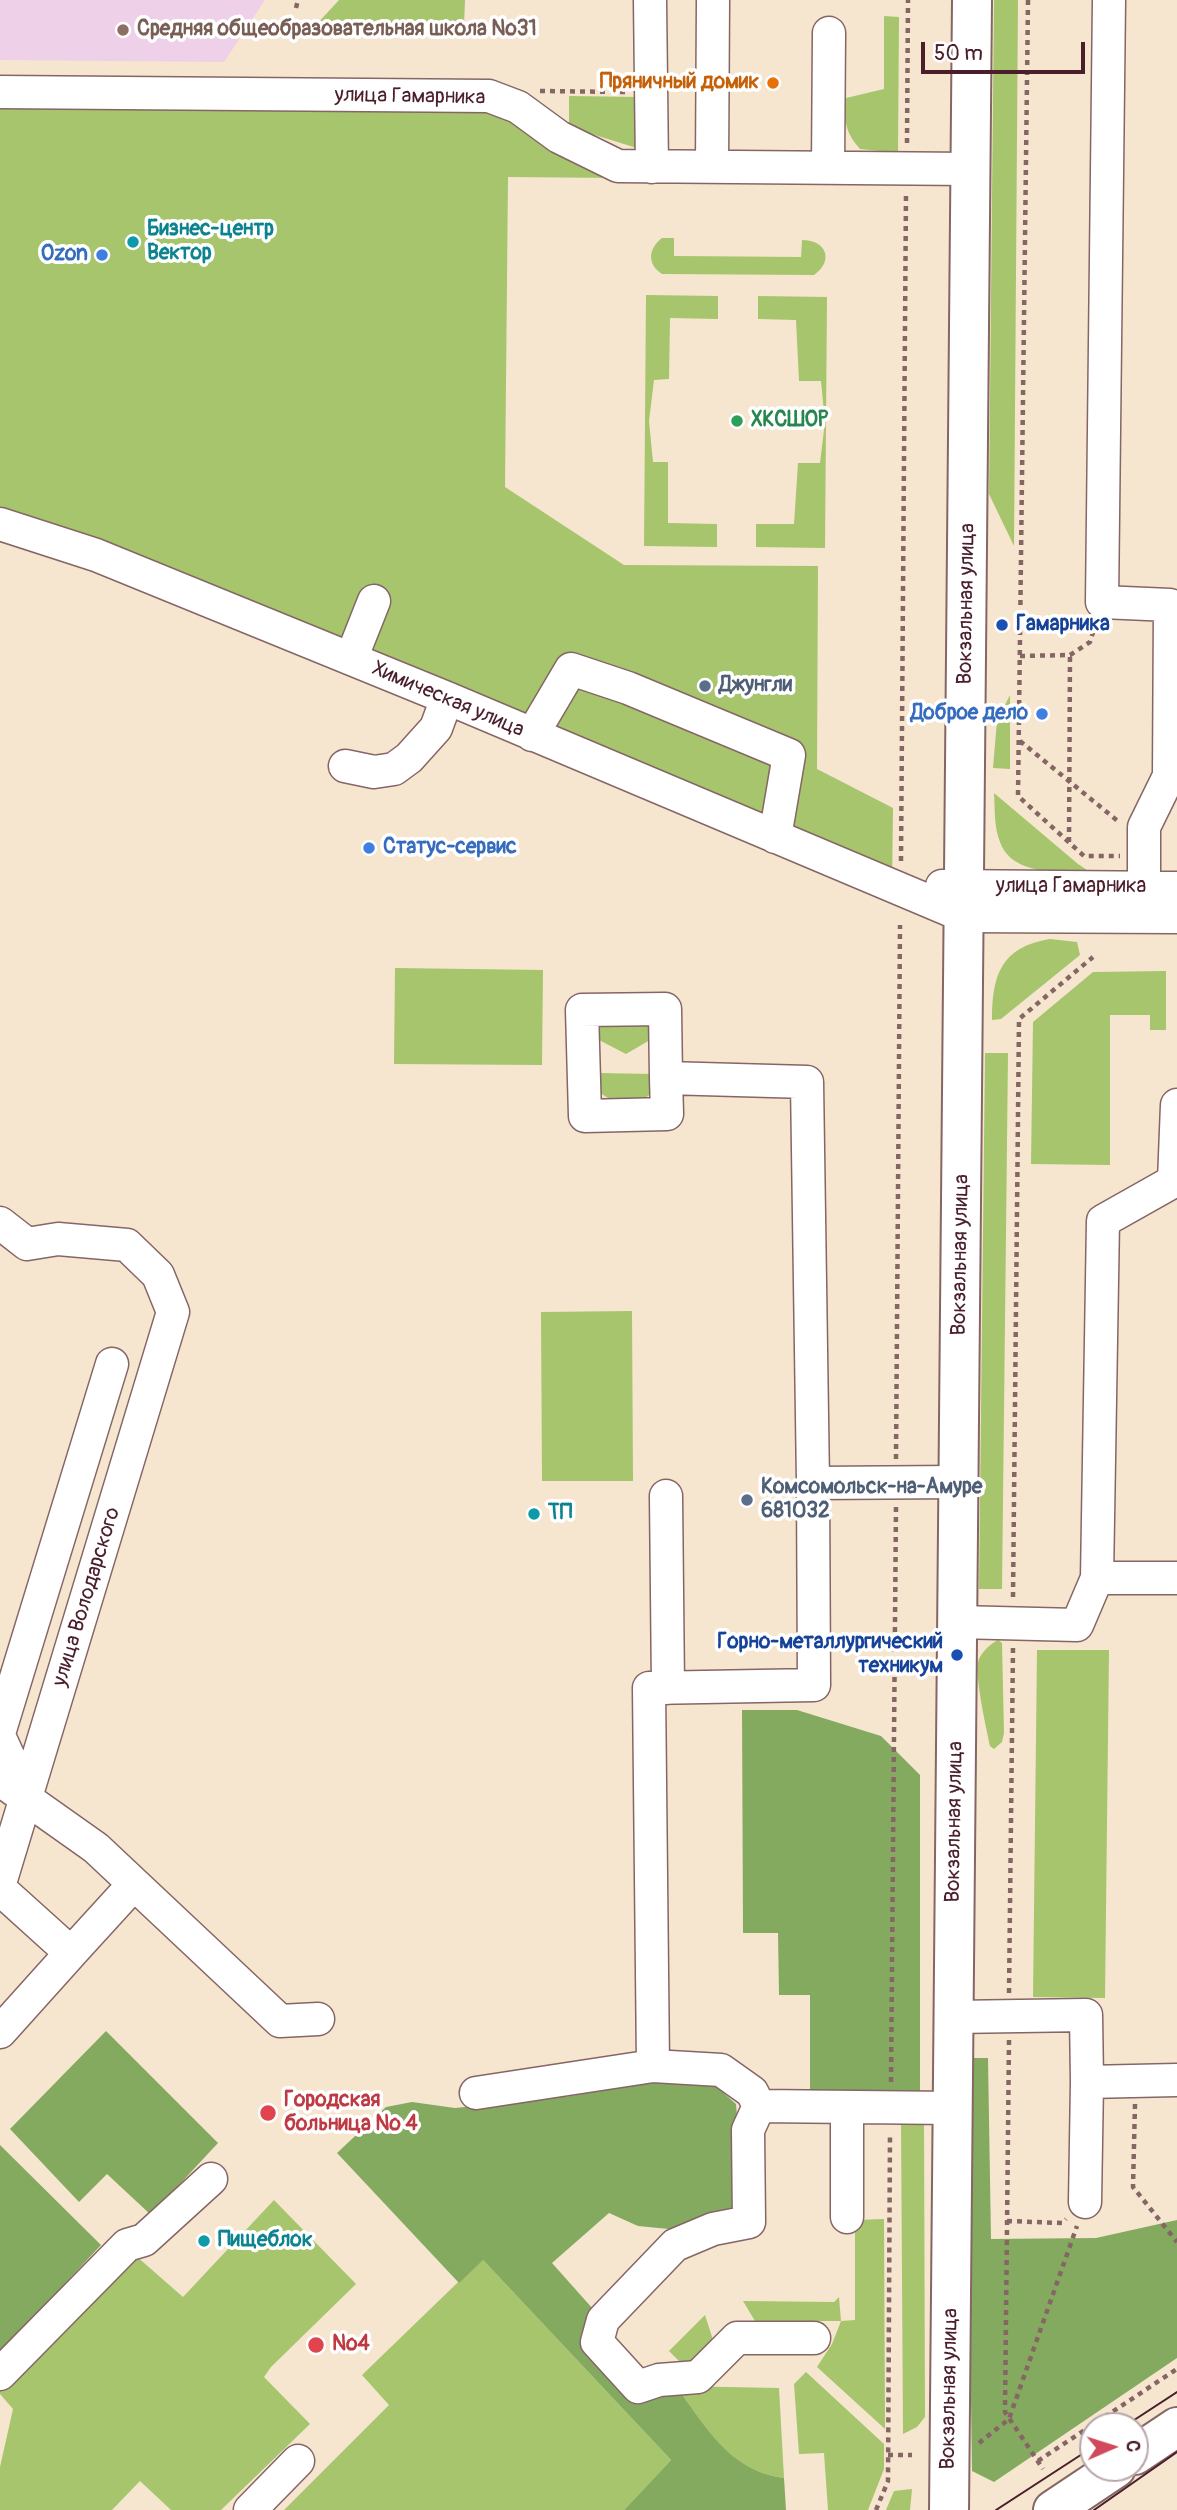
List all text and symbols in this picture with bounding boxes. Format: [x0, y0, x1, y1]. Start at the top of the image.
place label: Средняя общеобразовательная школа №31 [137, 17, 537, 43]
marker: Средняя общеобразовательная школа №31 [115, 22, 131, 38]
scale bar [925, 28, 1090, 72]
text: 50 m [934, 40, 983, 67]
place label: Пряничный домик [600, 70, 759, 96]
marker: Пряничный домик [765, 75, 781, 91]
street label: улица Гамарника [334, 83, 486, 111]
place label: Бизнес-центр Вектор [147, 217, 274, 267]
marker: Бизнес-центр Вектор [125, 234, 141, 250]
place label: Ozon [41, 242, 88, 268]
marker: Ozon [94, 247, 110, 263]
place label: ХКСШОР [751, 408, 828, 434]
marker: ХКСШОР [729, 413, 745, 429]
street label: Вокзальная улица [953, 523, 981, 685]
place label: Гамарника [1016, 612, 1110, 638]
marker: Гамарника [994, 617, 1010, 633]
street label: Химическая улица [368, 657, 528, 743]
place label: Джунгли [719, 673, 792, 699]
marker: Джунгли [697, 678, 713, 694]
place label: Доброе дело [911, 701, 1028, 727]
marker: Доброе дело [1034, 706, 1050, 722]
place label: Статус-сервис [383, 835, 517, 861]
marker: Статус-сервис [361, 840, 377, 856]
street label: улица Гамарника [996, 874, 1146, 900]
street label: Вокзальная улица [947, 1174, 975, 1336]
place label: Комсомольск-на-Амуре 681032 [761, 1475, 982, 1525]
marker: Комсомольск-на-Амуре 681032 [739, 1492, 755, 1508]
place label: ТП [548, 1501, 572, 1527]
street label: улица Володарского [48, 1504, 126, 1690]
marker: ТП [526, 1506, 542, 1522]
place label: Горно-металлургический техникум [717, 1630, 943, 1680]
marker: Горно-металлургический техникум [949, 1647, 965, 1663]
street label: Вокзальная улица [941, 1741, 969, 1903]
place label: Городская больница № 4 [284, 2088, 418, 2138]
marker: Городская больница № 4 [258, 2103, 278, 2123]
place label: Пищеблок [218, 2228, 312, 2254]
marker: Пищеблок [196, 2233, 212, 2249]
street label: Вокзальная улица [936, 2308, 964, 2470]
place label: №4 [332, 2332, 370, 2358]
marker: №4 [306, 2335, 326, 2355]
north arrow [1079, 2412, 1149, 2482]
text: С [1121, 2440, 1145, 2452]

